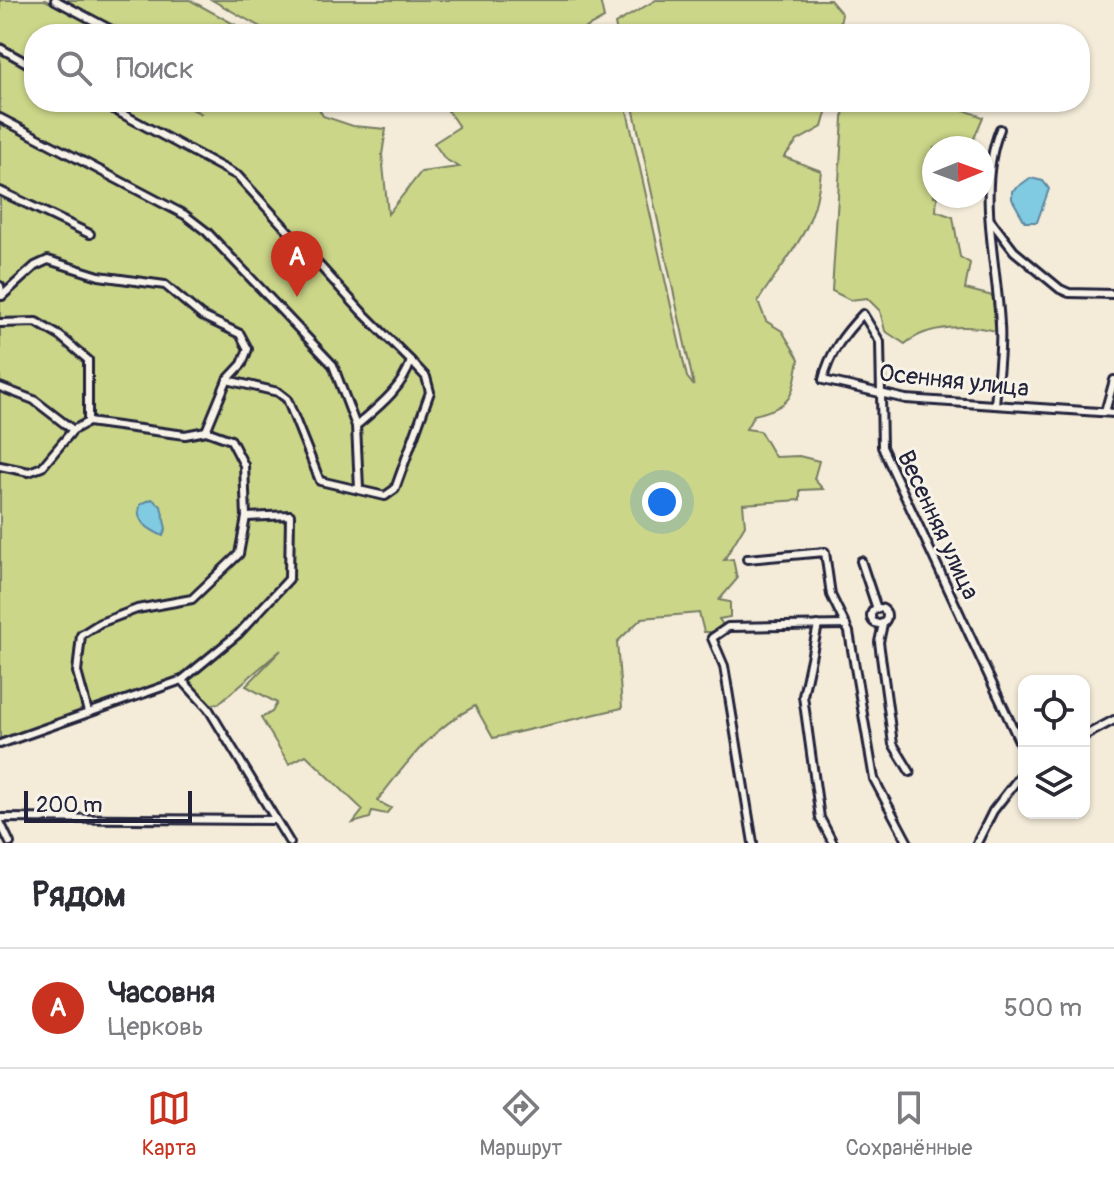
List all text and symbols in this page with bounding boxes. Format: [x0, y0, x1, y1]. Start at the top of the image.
search box [24, 24, 1090, 112]
icon: search [52, 46, 96, 90]
text: Поиск [116, 50, 194, 87]
north arrow [922, 136, 994, 208]
pin: A [271, 231, 323, 297]
street label: Осенняя улица [878, 359, 1030, 403]
street label: Весенняя улица [891, 446, 985, 604]
your location [642, 482, 682, 522]
map controls [1018, 675, 1090, 819]
button: locate [1018, 675, 1090, 747]
button: layers [1018, 747, 1090, 819]
scale bar [24, 787, 192, 823]
text: 200 m [36, 791, 103, 819]
text: Рядом [32, 874, 126, 917]
text: Часовня [108, 974, 215, 1011]
text: A [50, 992, 66, 1024]
text: 500 m [1004, 992, 1082, 1024]
text: Церковь [108, 1011, 204, 1043]
tab: Карта [142, 1086, 196, 1162]
tab: Маршрут [479, 1086, 562, 1162]
tab: Сохранённые [846, 1086, 972, 1162]

